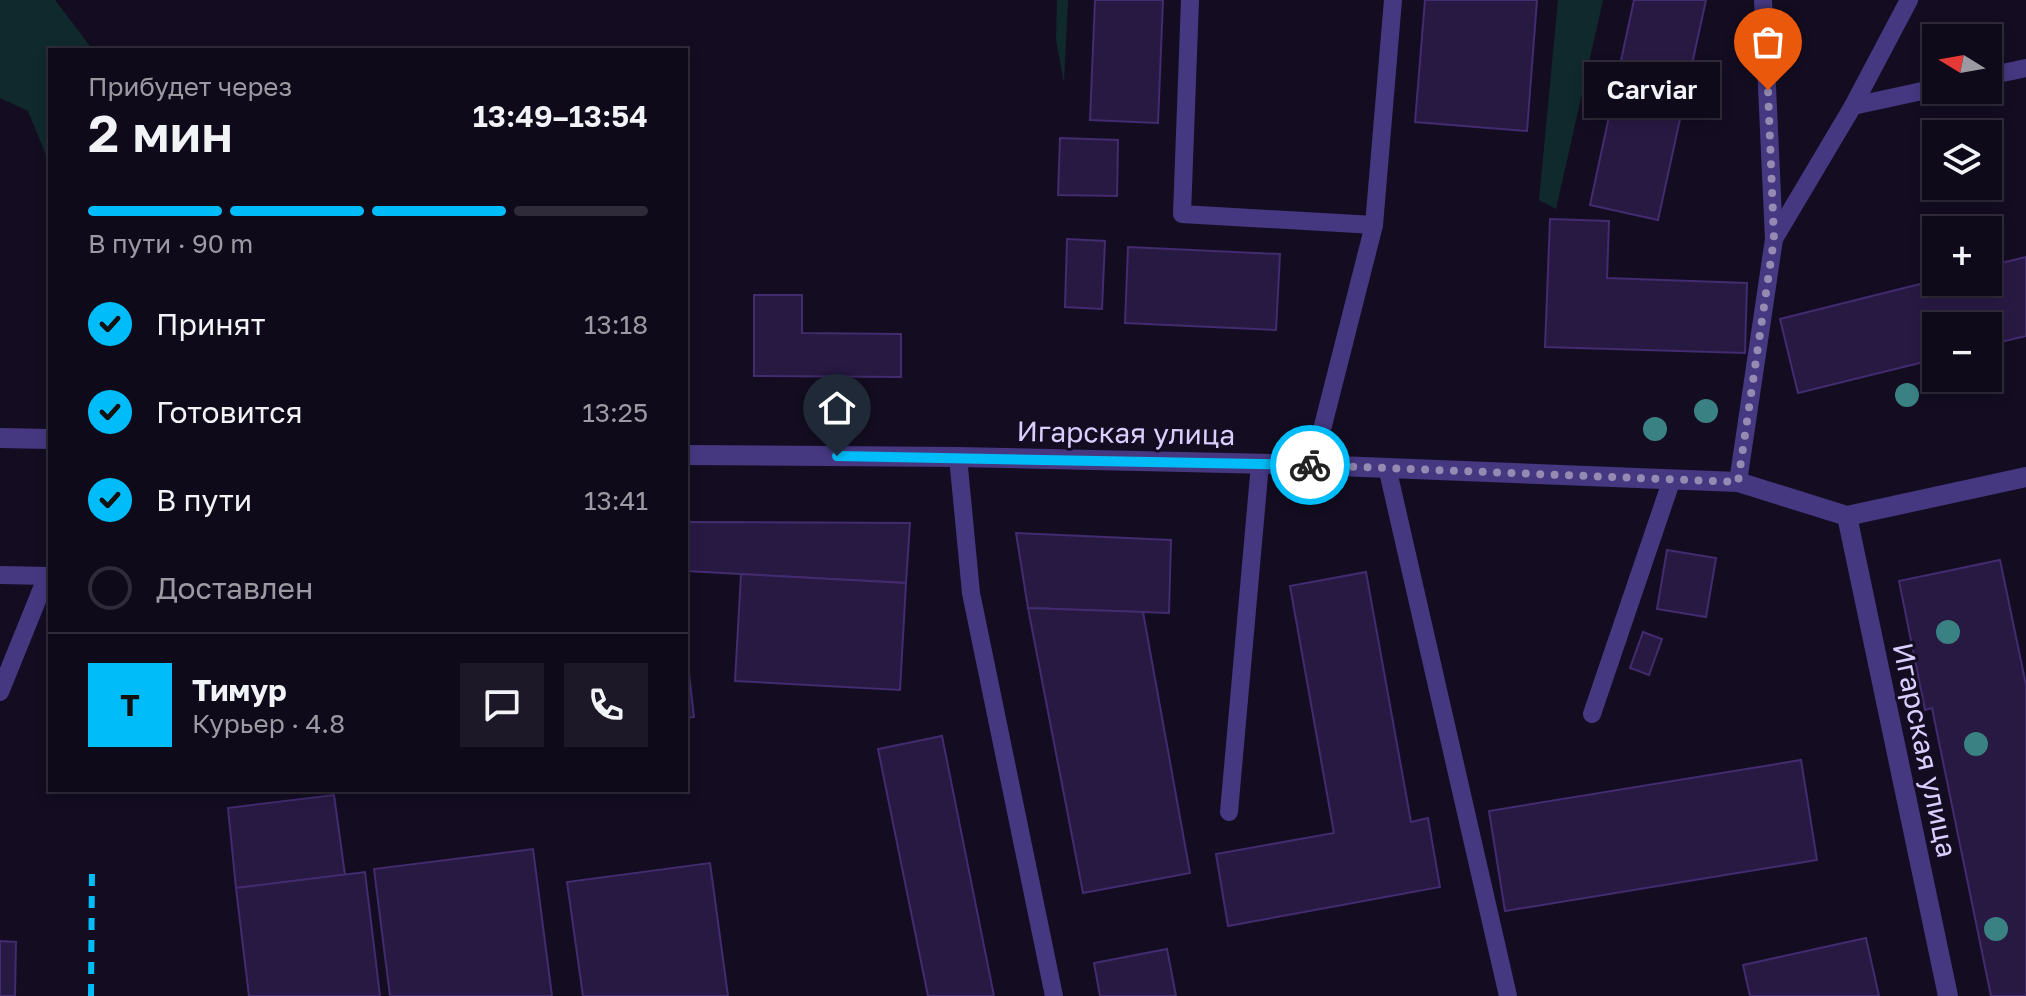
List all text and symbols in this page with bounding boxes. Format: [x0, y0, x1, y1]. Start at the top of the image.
pin [1734, 8, 1802, 90]
icon: bag [1746, 20, 1790, 64]
north arrow [1922, 24, 2002, 104]
map controls [1922, 24, 2002, 392]
callout: Carviar [1584, 62, 1720, 118]
text: Прибудет через [88, 71, 292, 102]
text: Carviar [1607, 74, 1698, 105]
text: 13:49–13:54 [473, 98, 648, 134]
text: 2 мин [88, 101, 233, 163]
button: layers [1922, 120, 2002, 200]
button: + [1922, 216, 2002, 296]
text: В пути · 90 m [88, 228, 253, 259]
icon: check [88, 302, 132, 346]
text: Принят [156, 306, 265, 342]
text: 13:18 [584, 309, 648, 340]
button: − [1922, 312, 2002, 392]
pin [803, 374, 871, 456]
icon: home [815, 386, 859, 430]
icon: check [88, 390, 132, 434]
text: Готовится [156, 394, 303, 430]
text: 13:25 [582, 397, 648, 428]
street label: Игарская улица [1016, 414, 1236, 451]
courier [1270, 425, 1350, 505]
icon: bike [1288, 443, 1332, 487]
icon: check [88, 478, 132, 522]
text: В пути [156, 482, 252, 518]
text: 13:41 [584, 485, 648, 516]
text: Доставлен [156, 570, 313, 606]
street label: Игарская улица [1887, 640, 1964, 860]
button: chat [460, 663, 544, 747]
button: phone [564, 663, 648, 747]
text: Тимур [192, 672, 287, 708]
text: Т [120, 687, 140, 723]
text: Курьер · 4.8 [192, 708, 345, 739]

